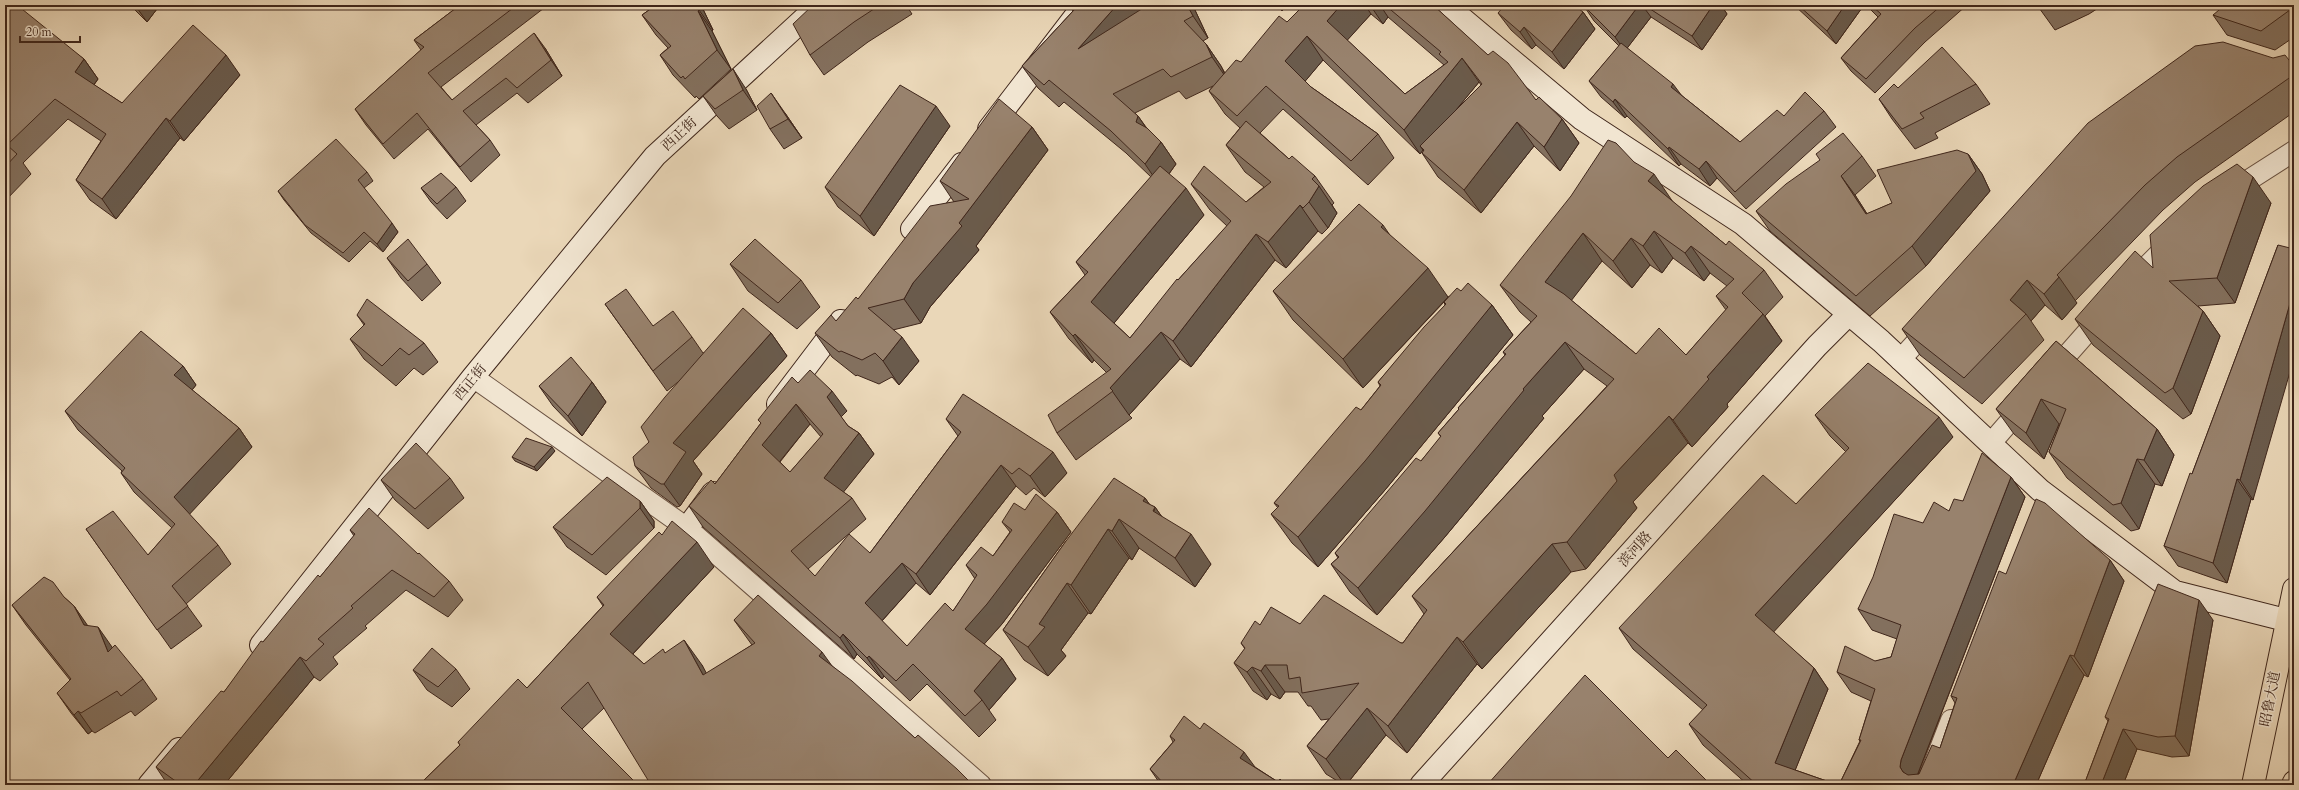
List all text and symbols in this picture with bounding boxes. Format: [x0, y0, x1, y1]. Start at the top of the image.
scale bar [20, 18, 80, 44]
text: 20 m [26, 24, 53, 40]
street label: 西正街 [657, 113, 701, 155]
street label: 西正街 [449, 360, 491, 404]
street label: 滨河路 [1614, 527, 1656, 571]
street label: 昭鲁大道 [2255, 670, 2285, 728]

